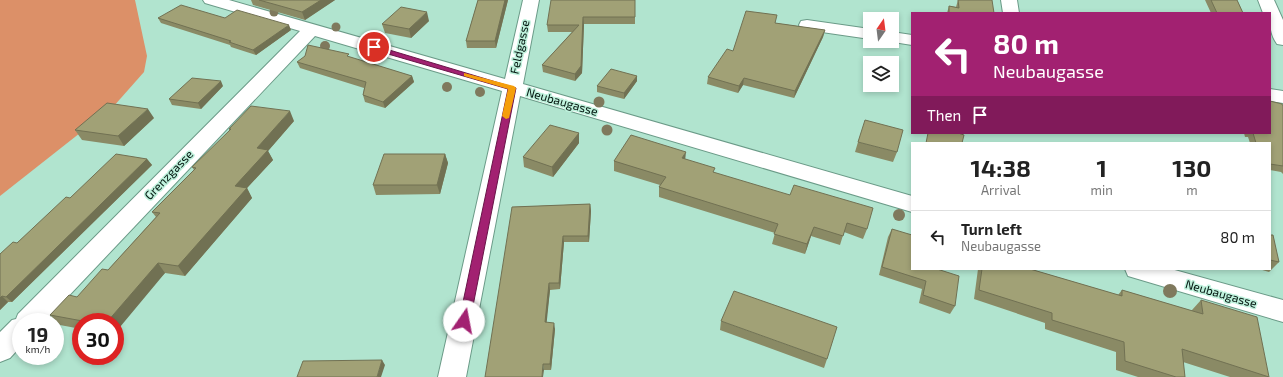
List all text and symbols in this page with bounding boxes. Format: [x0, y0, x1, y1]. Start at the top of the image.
north arrow [863, 12, 899, 48]
map controls [863, 12, 899, 92]
street label: Feldgasse [506, 18, 532, 75]
text: 80 m [993, 26, 1059, 60]
icon: left [927, 28, 979, 80]
pin [357, 30, 391, 64]
icon: arrive [363, 36, 385, 58]
button: layers [863, 56, 899, 92]
text: Neubaugasse [993, 60, 1104, 82]
street label: Neubaugasse [525, 84, 600, 118]
icon: arrive [969, 104, 991, 126]
text: Then [927, 106, 961, 124]
street label: Grenzgasse [141, 147, 195, 202]
text: 14:38 [971, 153, 1031, 182]
text: 1 [1096, 153, 1107, 182]
text: 130 [1172, 153, 1211, 182]
text: Arrival [981, 182, 1021, 198]
text: min [1091, 182, 1113, 198]
text: m [1186, 182, 1198, 198]
text: Turn left [961, 220, 1022, 238]
icon: left [927, 226, 949, 248]
text: 80 m [1220, 228, 1255, 246]
text: Neubaugasse [961, 238, 1041, 254]
street label: Neubaugasse [1184, 276, 1259, 310]
position arrow [443, 300, 485, 342]
speed limit sign: 30 [72, 313, 124, 365]
text: 19 [28, 322, 48, 346]
text: km/h [26, 343, 50, 355]

